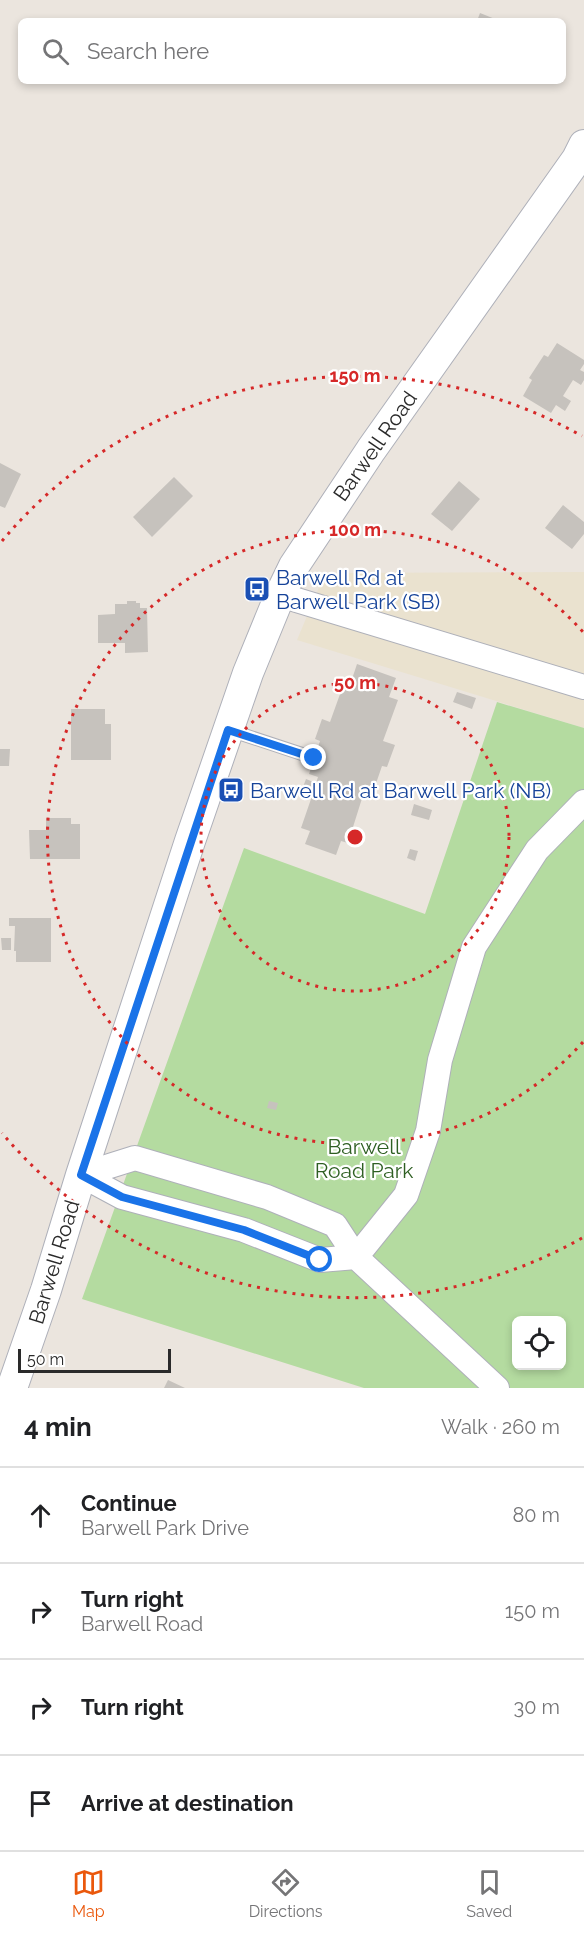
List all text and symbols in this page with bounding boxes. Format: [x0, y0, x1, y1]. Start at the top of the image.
search box [18, 18, 566, 84]
icon: search [39, 35, 72, 68]
text: Search here [87, 38, 209, 64]
text: 150 m [330, 365, 381, 386]
street label: Barwell Road [328, 386, 422, 506]
text: 100 m [329, 519, 381, 540]
place label: Barwell Rd at Barwell Park (SB) [276, 565, 440, 614]
bus stop icon: Barwell Rd at Barwell Park (SB) [242, 574, 272, 604]
text: 50 m [334, 672, 376, 693]
route end [300, 744, 326, 770]
bus stop icon: Barwell Rd at Barwell Park (NB) [216, 775, 246, 805]
place label: Barwell Rd at Barwell Park (NB) [250, 778, 551, 803]
centre of rings [345, 827, 365, 847]
park label: Barwell Road Park [315, 1134, 413, 1183]
street label: Barwell Road [23, 1197, 85, 1327]
route start [306, 1246, 332, 1272]
map controls [512, 1316, 566, 1370]
button: locate [512, 1316, 566, 1370]
scale bar [18, 1346, 171, 1374]
text: 50 m [27, 1350, 64, 1369]
text: 4 min [24, 1412, 92, 1442]
text: Walk · 260 m [441, 1415, 560, 1439]
text: Continue [81, 1490, 177, 1516]
icon: ahead [24, 1499, 57, 1532]
text: 80 m [512, 1503, 560, 1527]
text: Barwell Park Drive [81, 1516, 249, 1540]
text: Turn right [81, 1586, 184, 1612]
icon: right [24, 1595, 57, 1628]
text: 150 m [505, 1599, 560, 1623]
text: Barwell Road [81, 1612, 203, 1636]
icon: right [24, 1691, 57, 1724]
text: Turn right [81, 1694, 184, 1720]
text: 30 m [514, 1695, 560, 1719]
icon: arrive [24, 1787, 57, 1820]
text: Arrive at destination [81, 1790, 294, 1816]
tab: Map [72, 1866, 105, 1921]
tab: Directions [249, 1866, 323, 1921]
tab: Saved [466, 1866, 512, 1921]

